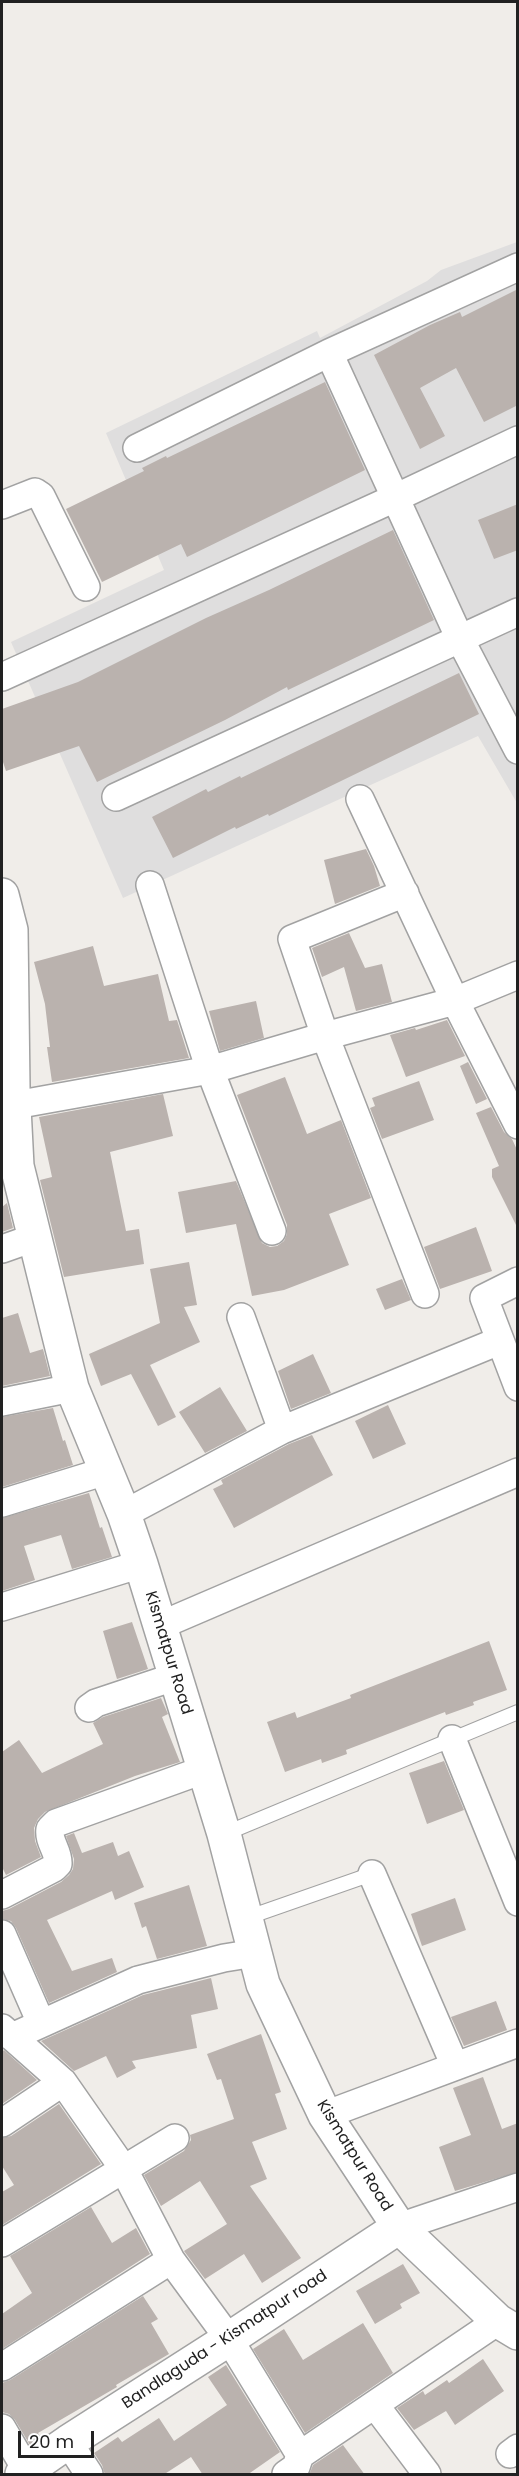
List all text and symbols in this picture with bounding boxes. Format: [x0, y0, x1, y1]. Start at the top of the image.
street label: Kismatpur Road [140, 1589, 196, 1717]
street label: Kismatpur Road [312, 2097, 396, 2215]
street label: Bandlaguda - Kismatpur road [119, 2266, 331, 2414]
scale bar [21, 2419, 98, 2457]
text: 20 m [29, 2429, 74, 2454]

